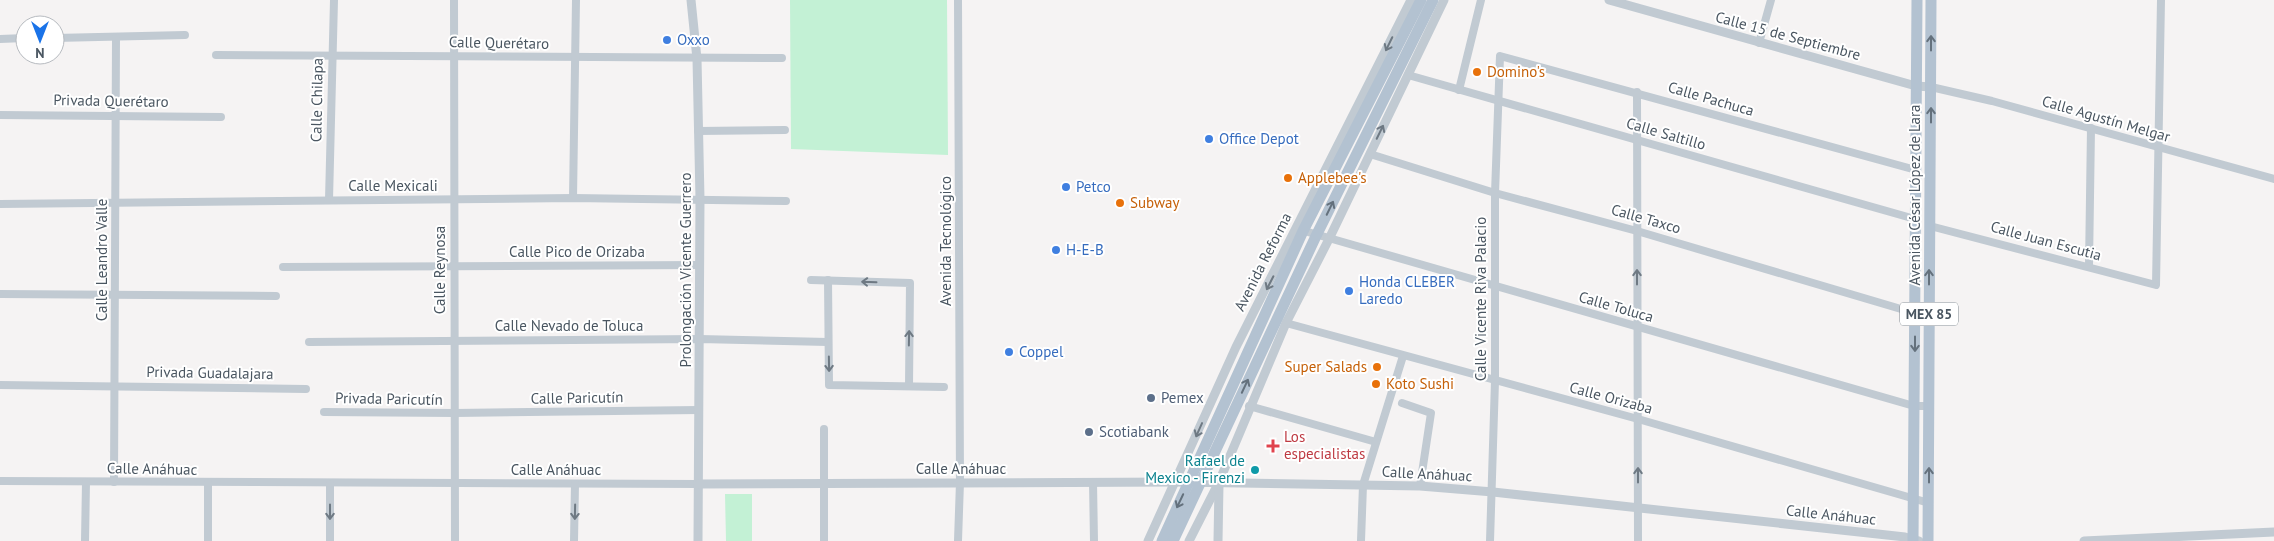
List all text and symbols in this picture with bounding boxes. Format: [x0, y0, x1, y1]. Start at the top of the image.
street label: Calle 15 de Septiembre [1713, 7, 1863, 64]
north arrow [15, 15, 65, 65]
place label: Oxxo [677, 30, 710, 49]
street label: Calle Querétaro [449, 32, 549, 53]
marker: Oxxo [661, 34, 673, 46]
one-way arrow [1384, 36, 1393, 51]
one-way arrow [1926, 36, 1936, 52]
text: N [35, 44, 45, 62]
street label: Calle Chilapa [306, 58, 327, 142]
place label: Domino's [1487, 62, 1545, 81]
marker: Domino's [1471, 66, 1483, 78]
street label: Calle Pachuca [1666, 77, 1756, 120]
street label: Privada Querétaro [53, 90, 169, 111]
street label: Calle Agustín Melgar [2040, 91, 2172, 146]
street label: Avenida César López de Lara [1905, 104, 1924, 286]
one-way arrow [1926, 107, 1935, 123]
street label: Calle Saltillo [1624, 113, 1708, 154]
one-way arrow [1375, 125, 1385, 140]
place label: Office Depot [1219, 129, 1299, 148]
marker: Office Depot [1203, 133, 1215, 145]
place label: Applebee's [1298, 168, 1367, 187]
marker: Applebee's [1282, 172, 1294, 184]
street label: Prolongación Vicente Guerrero [676, 173, 695, 367]
street label: Calle Mexicali [348, 176, 438, 195]
street label: Avenida Tecnológico [936, 176, 955, 306]
place label: Petco [1076, 177, 1111, 196]
marker: Petco [1060, 181, 1072, 193]
place label: Subway [1130, 193, 1179, 212]
marker: Subway [1114, 197, 1126, 209]
street label: Calle Leandro Valle [92, 199, 111, 321]
one-way arrow [1325, 200, 1335, 215]
street label: Calle Taxco [1609, 200, 1683, 238]
street label: Avenida Reforma [1230, 209, 1296, 314]
street label: Calle Vicente Riva Palacio [1471, 217, 1490, 381]
street label: Calle Juan Escutia [1989, 217, 2104, 264]
street label: Calle Reynosa [430, 226, 449, 314]
place label: H-E-B [1066, 240, 1104, 259]
street label: Calle Pico de Orizaba [509, 242, 645, 261]
marker: H-E-B [1050, 244, 1062, 256]
one-way arrow [1632, 270, 1642, 286]
one-way arrow [1925, 270, 1934, 286]
place label: Honda CLEBER Laredo [1359, 272, 1455, 308]
one-way arrow [1265, 275, 1274, 290]
one-way arrow [861, 277, 877, 286]
marker: Honda CLEBER Laredo [1343, 285, 1355, 297]
street label: Calle Toluca [1577, 287, 1656, 326]
road number: MEX 85 [1900, 302, 1958, 326]
street label: Calle Nevado de Toluca [495, 316, 643, 335]
one-way arrow [905, 330, 914, 346]
one-way arrow [1910, 336, 1920, 352]
place label: Coppel [1019, 342, 1064, 361]
marker: Coppel [1003, 346, 1015, 358]
one-way arrow [824, 356, 834, 372]
place label: Super Salads [1284, 357, 1367, 376]
marker: Super Salads [1371, 361, 1383, 373]
street label: Privada Guadalajara [146, 362, 274, 383]
place label: Koto Sushi [1386, 374, 1454, 393]
street label: Calle Orizaba [1568, 377, 1655, 418]
marker: Koto Sushi [1370, 378, 1382, 390]
one-way arrow [1241, 379, 1251, 394]
street label: Calle Paricutín [530, 387, 624, 408]
street label: Privada Paricutín [335, 388, 443, 409]
place label: Pemex [1161, 388, 1204, 407]
marker: Pemex [1145, 392, 1157, 404]
place label: Scotiabank [1099, 422, 1170, 441]
one-way arrow [1194, 422, 1204, 437]
marker: Scotiabank [1083, 426, 1095, 438]
place label: Los especialistas [1284, 427, 1365, 463]
marker: Los especialistas [1266, 439, 1280, 453]
place label: Rafael de Mexico - Firenzi [1145, 451, 1245, 487]
street label: Calle Anáhuac [107, 458, 198, 479]
street label: Calle Anáhuac [916, 459, 1007, 478]
street label: Calle Anáhuac [511, 460, 602, 479]
street label: Calle Anáhuac [1381, 462, 1473, 485]
marker: Rafael de Mexico - Firenzi [1249, 464, 1261, 476]
one-way arrow [1633, 467, 1643, 484]
one-way arrow [1924, 467, 1934, 484]
one-way arrow [1175, 493, 1185, 508]
street label: Calle Anáhuac [1785, 500, 1877, 529]
one-way arrow [325, 504, 335, 520]
one-way arrow [570, 504, 579, 520]

